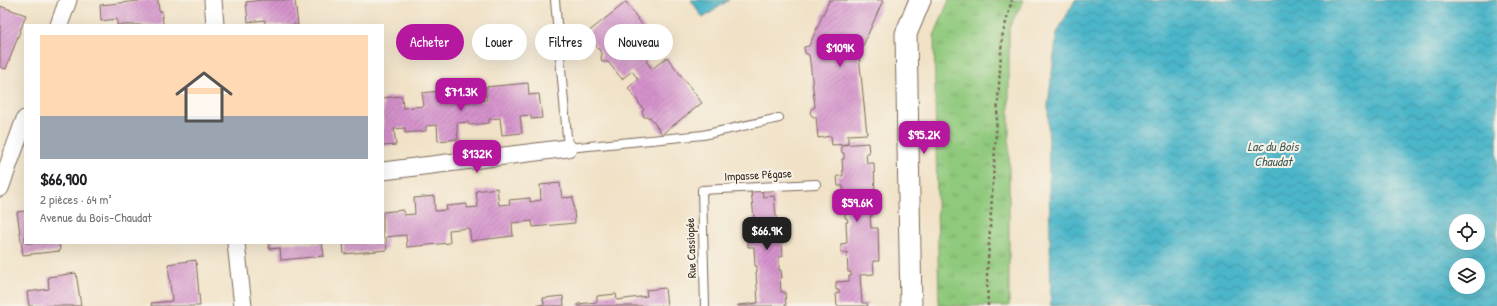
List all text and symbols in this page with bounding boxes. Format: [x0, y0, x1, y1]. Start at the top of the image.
chip: Acheter [396, 24, 464, 60]
chip: Louer [472, 24, 527, 60]
chip: Filtres [535, 24, 596, 60]
chip: Nouveau [604, 24, 673, 60]
pin: $109K [812, 34, 868, 68]
text: $109K [826, 38, 854, 56]
icon: home [168, 61, 240, 133]
pin: $71.3K [428, 78, 494, 112]
text: $71.3K [444, 82, 478, 100]
pin: $95.2K [891, 121, 957, 155]
text: $95.2K [908, 125, 940, 143]
water label: Lac du Bois Chaudat [1248, 137, 1299, 170]
pin: $132K [449, 140, 505, 174]
text: $132K [462, 144, 492, 162]
street label: Impasse Pégase [724, 164, 792, 185]
text: $66,900 [40, 167, 87, 190]
pin: $59.6K [824, 189, 890, 223]
text: 2 pièces · 64 m² [40, 190, 111, 208]
text: $59.6K [841, 193, 873, 211]
text: Avenue du Bois-Chaudat [40, 208, 152, 226]
map controls [1449, 214, 1485, 294]
button: locate [1449, 214, 1485, 250]
street label: Rue Cassiopée [681, 217, 700, 279]
pin: $66.9K [734, 217, 800, 251]
text: $66.9K [751, 221, 783, 239]
button: layers [1449, 258, 1485, 294]

